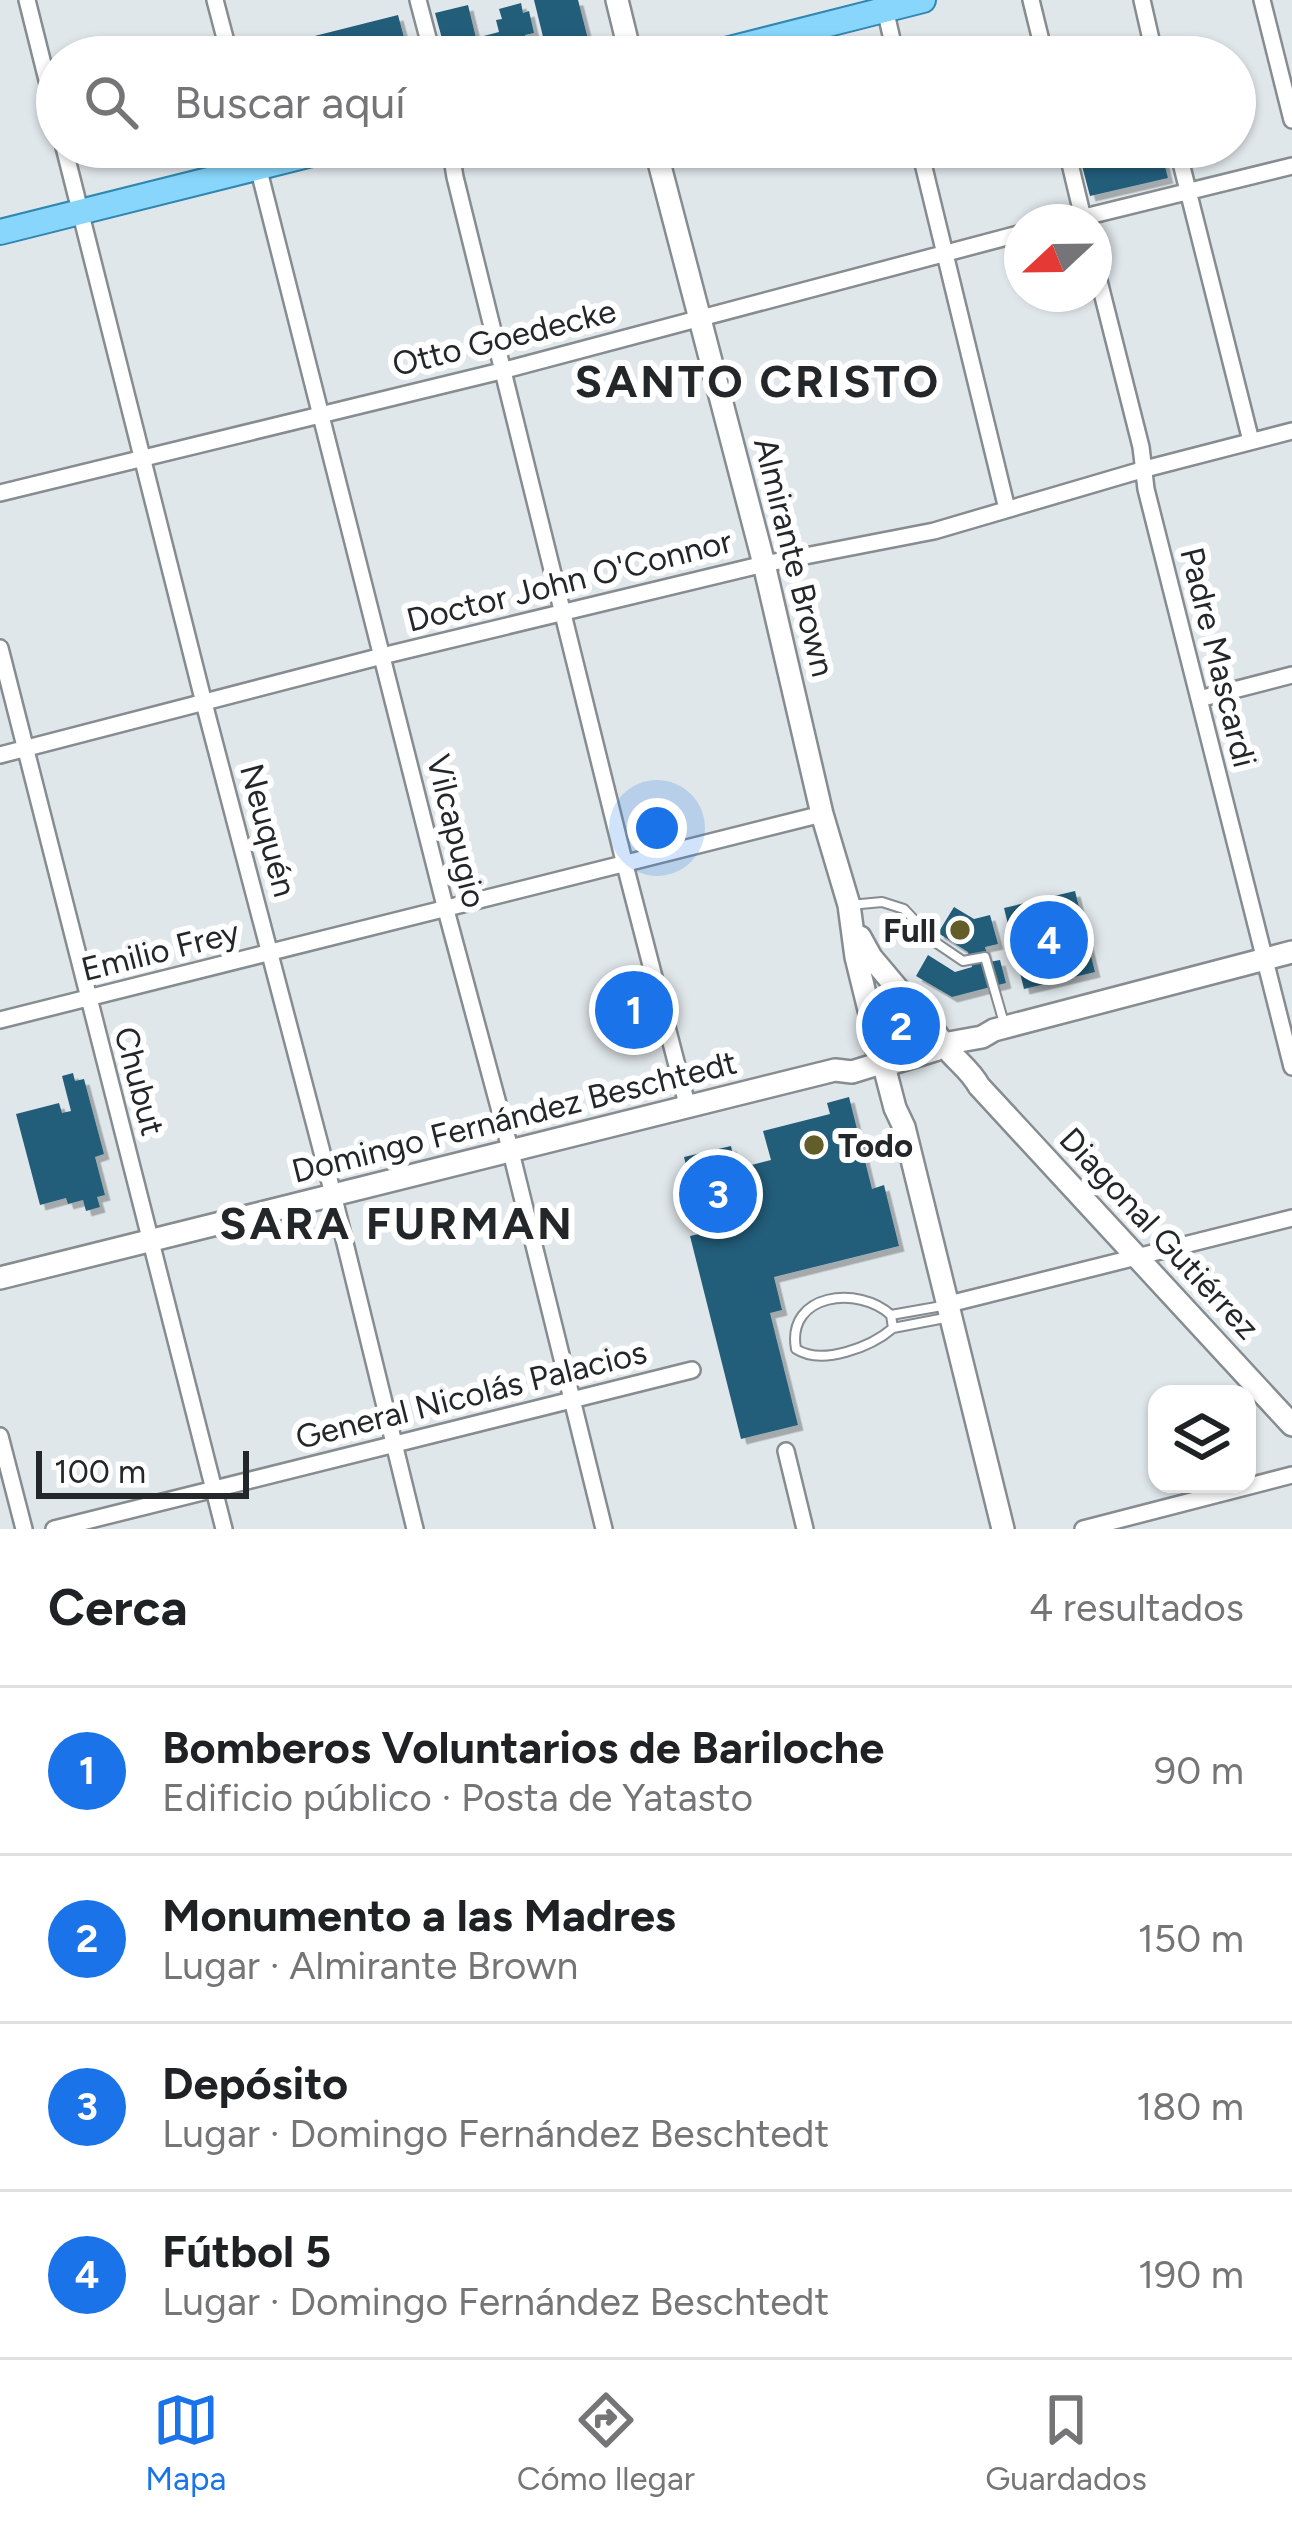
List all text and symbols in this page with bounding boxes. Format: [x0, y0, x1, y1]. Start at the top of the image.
search box [36, 36, 1256, 168]
icon: search [78, 69, 144, 135]
text: Buscar aquí [174, 75, 406, 129]
north arrow [1004, 204, 1112, 312]
street label: Otto Goedecke [388, 291, 620, 384]
district label: SANTO CRISTO [575, 354, 941, 408]
street label: Almirante Brown [746, 434, 843, 681]
street label: Doctor John O'Connor [402, 521, 736, 640]
street label: Padre Mascardi [1172, 543, 1265, 771]
street label: Vilcapugio [419, 750, 494, 912]
street label: Neuquén [232, 759, 305, 901]
your location [627, 798, 687, 858]
pin: 4 [1010, 895, 1088, 985]
place label: Full [883, 911, 936, 950]
street label: Emilio Frey [77, 912, 244, 989]
marker: Full [947, 917, 973, 943]
pin: 1 [595, 965, 673, 1055]
pin: 2 [862, 981, 940, 1071]
street label: Chubut [106, 1023, 173, 1140]
street label: Domingo Fernández Beschtedt [288, 1042, 741, 1191]
street label: Diagonal Gutiérrez [1052, 1120, 1268, 1347]
place label: Todo [838, 1126, 913, 1165]
marker: Todo [801, 1132, 827, 1158]
pin: 3 [679, 1149, 757, 1239]
district label: SARA FURMAN [219, 1196, 575, 1250]
street label: General Nicolás Palacios [292, 1332, 651, 1457]
map controls [1148, 1385, 1256, 1493]
button: layers [1148, 1385, 1256, 1493]
scale bar [36, 1445, 249, 1498]
text: 100 m [54, 1452, 146, 1491]
text: Cerca [48, 1577, 188, 1638]
text: 4 resultados [1029, 1584, 1244, 1631]
text: Bomberos Voluntarios de Bariloche [162, 1720, 884, 1774]
text: 1 [79, 1747, 95, 1794]
text: 90 m [1154, 1747, 1244, 1794]
text: Edificio público · Posta de Yatasto [162, 1774, 753, 1821]
text: Monumento a las Madres [162, 1888, 676, 1942]
text: 2 [76, 1915, 98, 1962]
text: 150 m [1138, 1915, 1244, 1962]
text: Lugar · Almirante Brown [162, 1942, 578, 1989]
text: Depósito [162, 2056, 348, 2110]
text: 3 [76, 2083, 98, 2130]
text: 180 m [1136, 2083, 1244, 2130]
text: Lugar · Domingo Fernández Beschtedt [162, 2110, 829, 2157]
text: Fútbol 5 [162, 2224, 331, 2278]
text: 4 [75, 2251, 99, 2298]
text: 190 m [1138, 2251, 1244, 2298]
text: Lugar · Domingo Fernández Beschtedt [162, 2278, 829, 2325]
tab: Mapa [145, 2387, 226, 2498]
tab: Cómo llegar [517, 2387, 695, 2498]
tab: Guardados [985, 2387, 1147, 2498]

